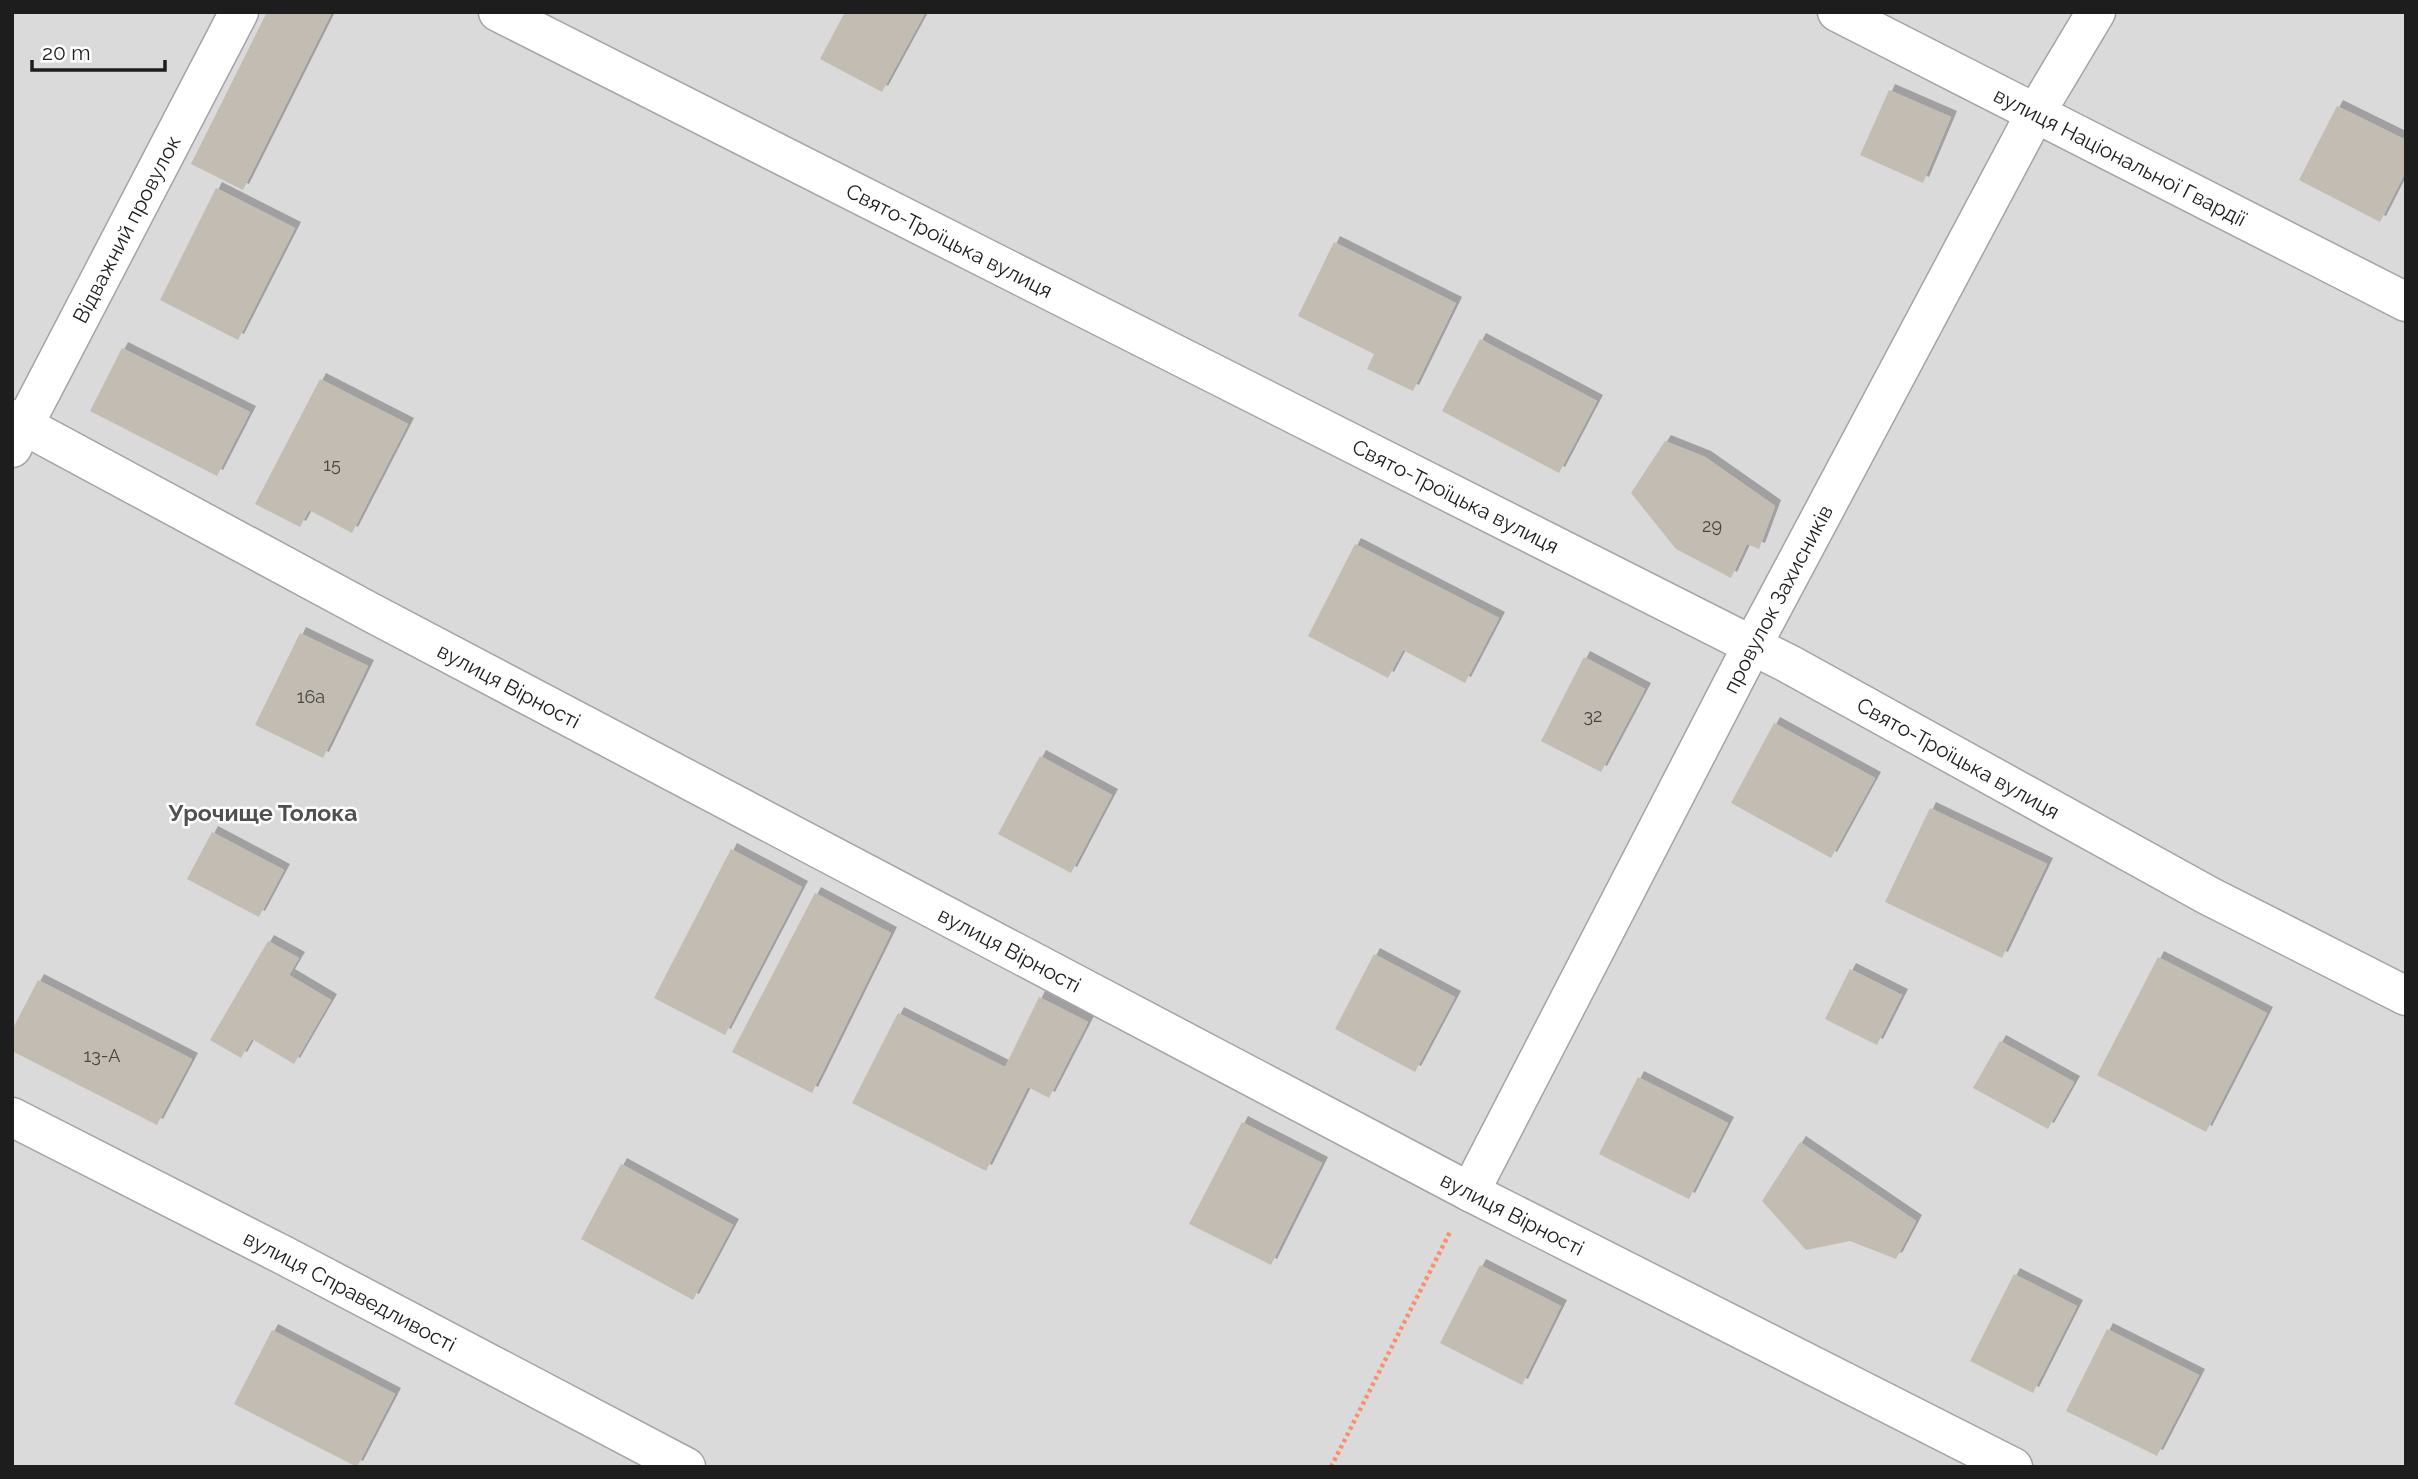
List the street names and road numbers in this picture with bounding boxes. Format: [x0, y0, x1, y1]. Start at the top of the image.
street label: вулиця Національної Гвардії [1990, 82, 2251, 231]
street label: Відважний провулок [67, 131, 185, 327]
street label: Свято-Троїцька вулиця [842, 178, 1057, 303]
street label: Свято-Троїцька вулиця [1348, 433, 1563, 558]
street label: провулок Захисників [1717, 500, 1837, 697]
street label: вулиця Вірності [433, 637, 585, 733]
street label: Свято-Троїцька вулиця [1853, 692, 2064, 824]
street label: вулиця Вірності [934, 901, 1085, 997]
street label: вулиця Вірності [1437, 1166, 1589, 1260]
street label: вулиця Справедливості [240, 1225, 461, 1356]

